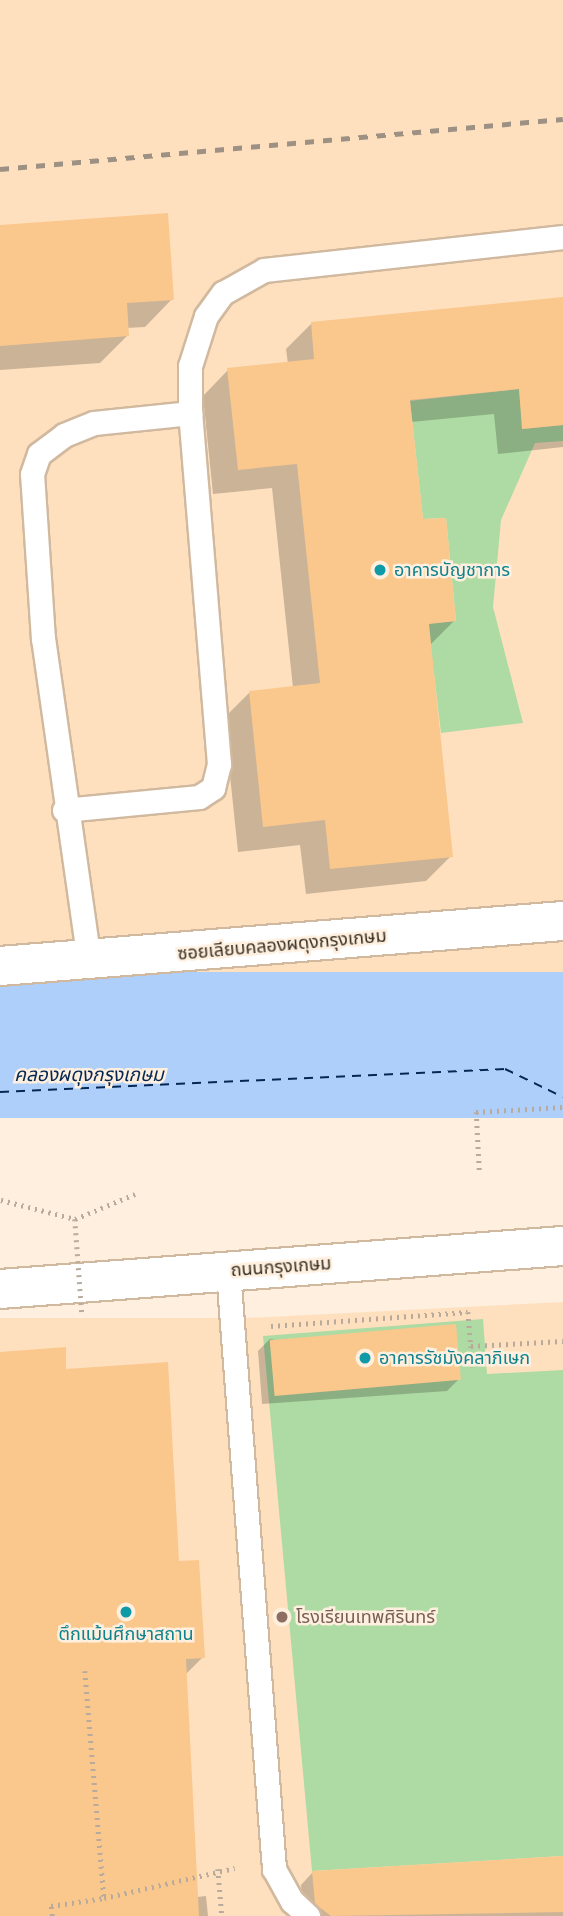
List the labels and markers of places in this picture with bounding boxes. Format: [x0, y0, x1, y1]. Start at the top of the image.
place label: อาคารบัญชาการ [394, 559, 510, 581]
marker: อาคารบัญชาการ [372, 562, 388, 578]
place label: อาคารรัชมังคลาภิเษก [379, 1347, 530, 1369]
marker: อาคารรัชมังคลาภิเษก [357, 1350, 373, 1366]
marker: ตึกแม้นศึกษาสถาน [118, 1604, 134, 1620]
place label: โรงเรียนเทพศิรินทร์ [296, 1606, 435, 1628]
marker: โรงเรียนเทพศิรินทร์ [274, 1609, 290, 1625]
place label: ตึกแม้นศึกษาสถาน [59, 1623, 193, 1645]

